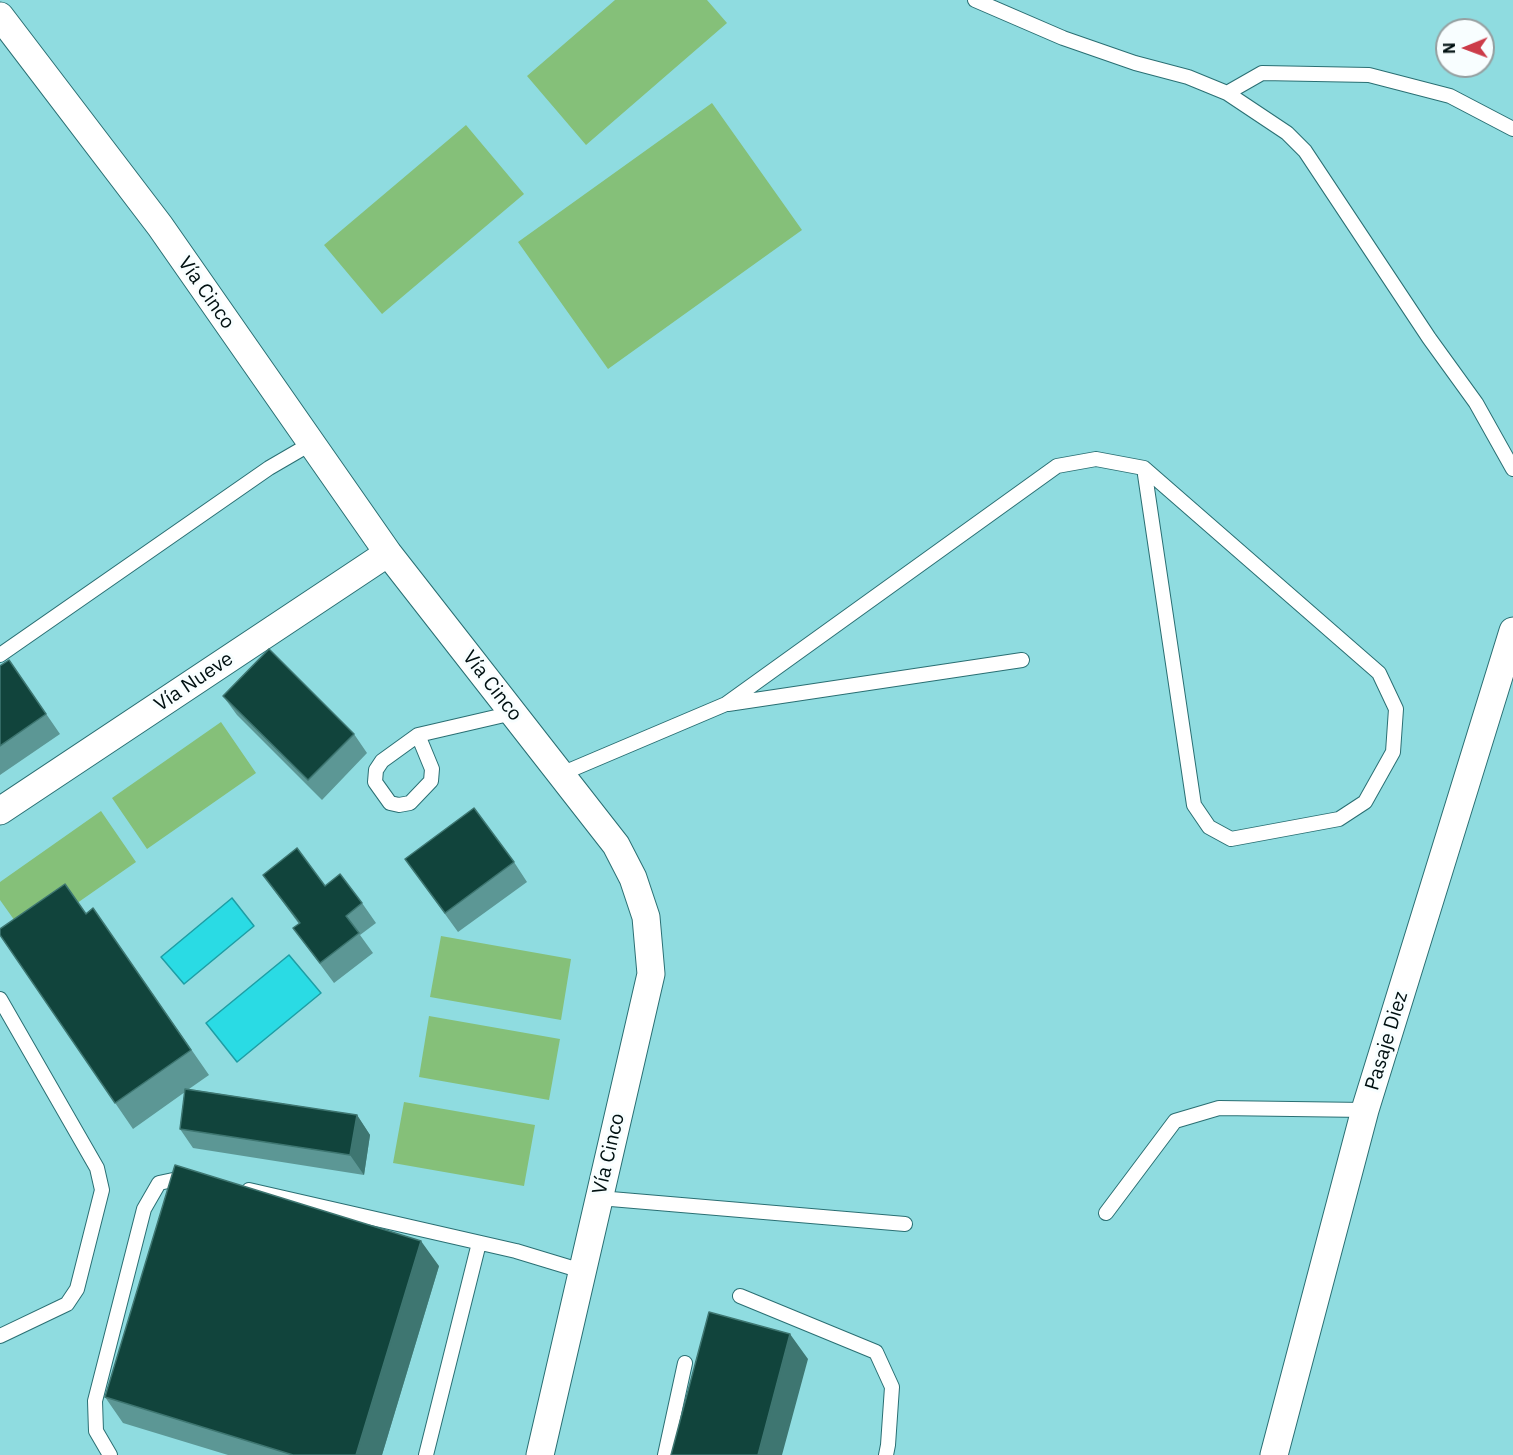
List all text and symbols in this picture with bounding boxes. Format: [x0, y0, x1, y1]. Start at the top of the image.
north arrow [1435, 18, 1495, 78]
text: N [1439, 42, 1459, 54]
street label: Vía Cinco [173, 252, 239, 334]
street label: Vía Cinco [457, 646, 527, 726]
street label: Vía Nueve [150, 647, 238, 717]
street label: Pasaje Diez [1361, 989, 1413, 1093]
street label: Vía Cinco [588, 1111, 630, 1197]

